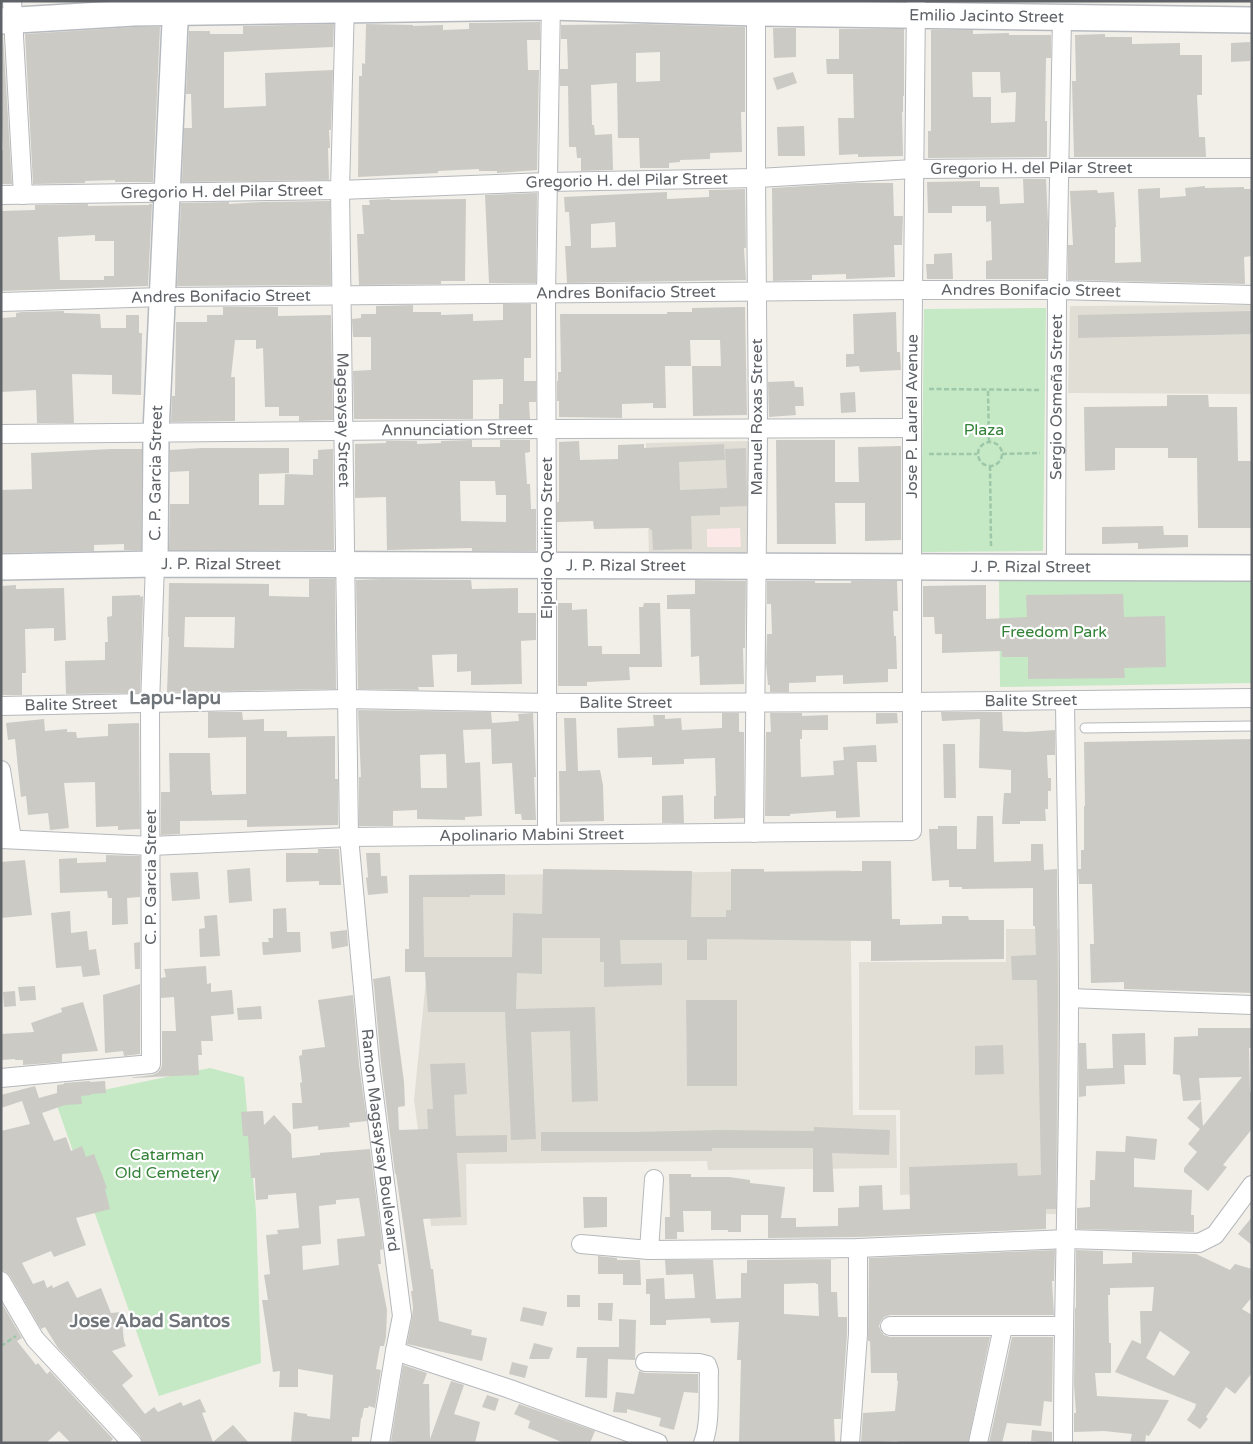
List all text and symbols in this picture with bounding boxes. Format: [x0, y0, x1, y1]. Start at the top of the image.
street label: Emilio Jacinto Street [909, 5, 1064, 27]
street label: Gregorio H. del Pilar Street [930, 158, 1133, 179]
street label: Gregorio H. del Pilar Street [525, 169, 728, 193]
street label: Gregorio H. del Pilar Street [121, 180, 323, 203]
street label: Andres Bonifacio Street [941, 280, 1121, 302]
street label: Andres Bonifacio Street [536, 282, 716, 304]
street label: Andres Bonifacio Street [131, 286, 311, 308]
street label: Sergio Osmeña Street [1046, 314, 1067, 480]
street label: Jose P. Laurel Avenue [902, 334, 923, 499]
street label: Manuel Roxas Street [747, 338, 767, 496]
street label: Magsaysay Street [332, 352, 354, 487]
street label: C. P. Garcia Street [145, 405, 167, 541]
street label: Annunciation Street [381, 419, 533, 441]
park label: Plaza [964, 420, 1004, 440]
street label: Elpidio Quirino Street [537, 457, 557, 619]
street label: J. P. Rizal Street [161, 554, 281, 574]
street label: J. P. Rizal Street [566, 555, 686, 576]
street label: J. P. Rizal Street [971, 557, 1091, 577]
park label: Freedom Park [1001, 622, 1107, 642]
district label: Lapu-lapu [129, 687, 221, 710]
street label: Balite Street [984, 690, 1078, 711]
street label: Balite Street [579, 693, 672, 713]
street label: Balite Street [24, 694, 118, 716]
street label: C. P. Garcia Street [141, 809, 161, 945]
street label: Apolinario Mabini Street [439, 824, 624, 846]
street label: Ramon Magsaysay Boulevard [357, 1028, 404, 1253]
park label: Catarman Old Cemetery [115, 1145, 220, 1183]
district label: Jose Abad Santos [69, 1310, 230, 1332]

